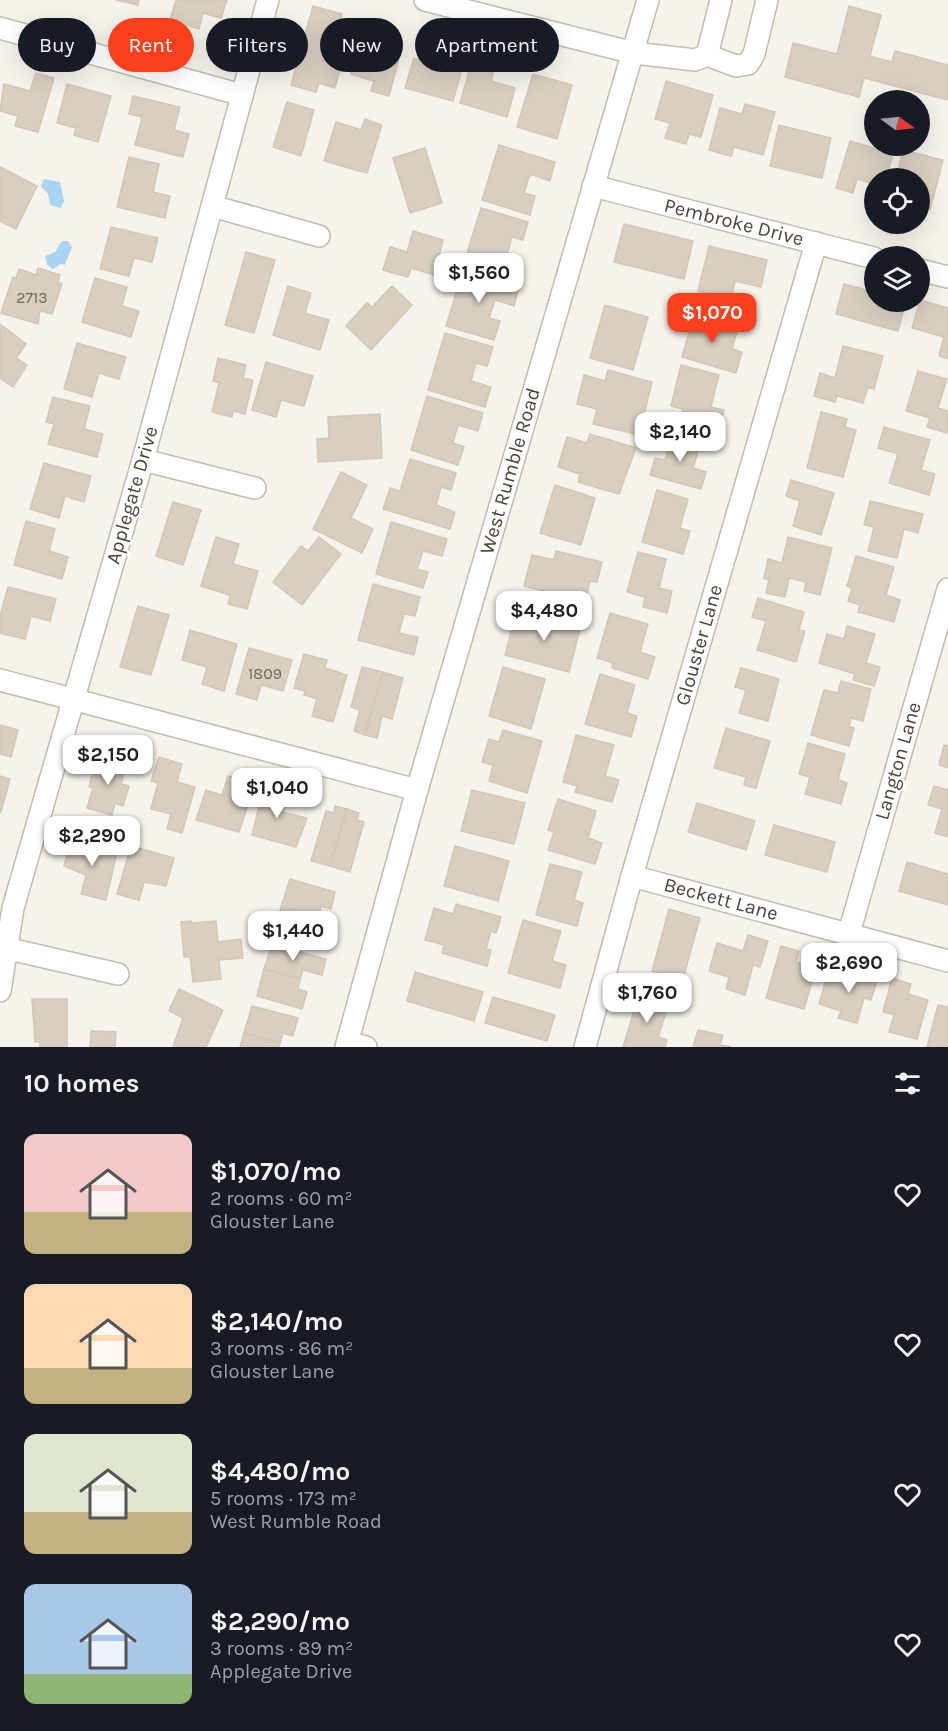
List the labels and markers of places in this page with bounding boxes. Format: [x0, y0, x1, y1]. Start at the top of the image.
pin: $1,560 [430, 253, 528, 304]
pin: $1,070 [663, 293, 761, 344]
pin: $2,140 [631, 412, 729, 463]
pin: $4,480 [495, 591, 593, 642]
pin: $2,150 [59, 735, 157, 786]
pin: $1,040 [228, 768, 326, 819]
pin: $2,290 [43, 816, 141, 867]
pin: $1,440 [244, 911, 342, 962]
pin: $2,690 [800, 943, 898, 994]
pin: $1,760 [598, 973, 696, 1024]

